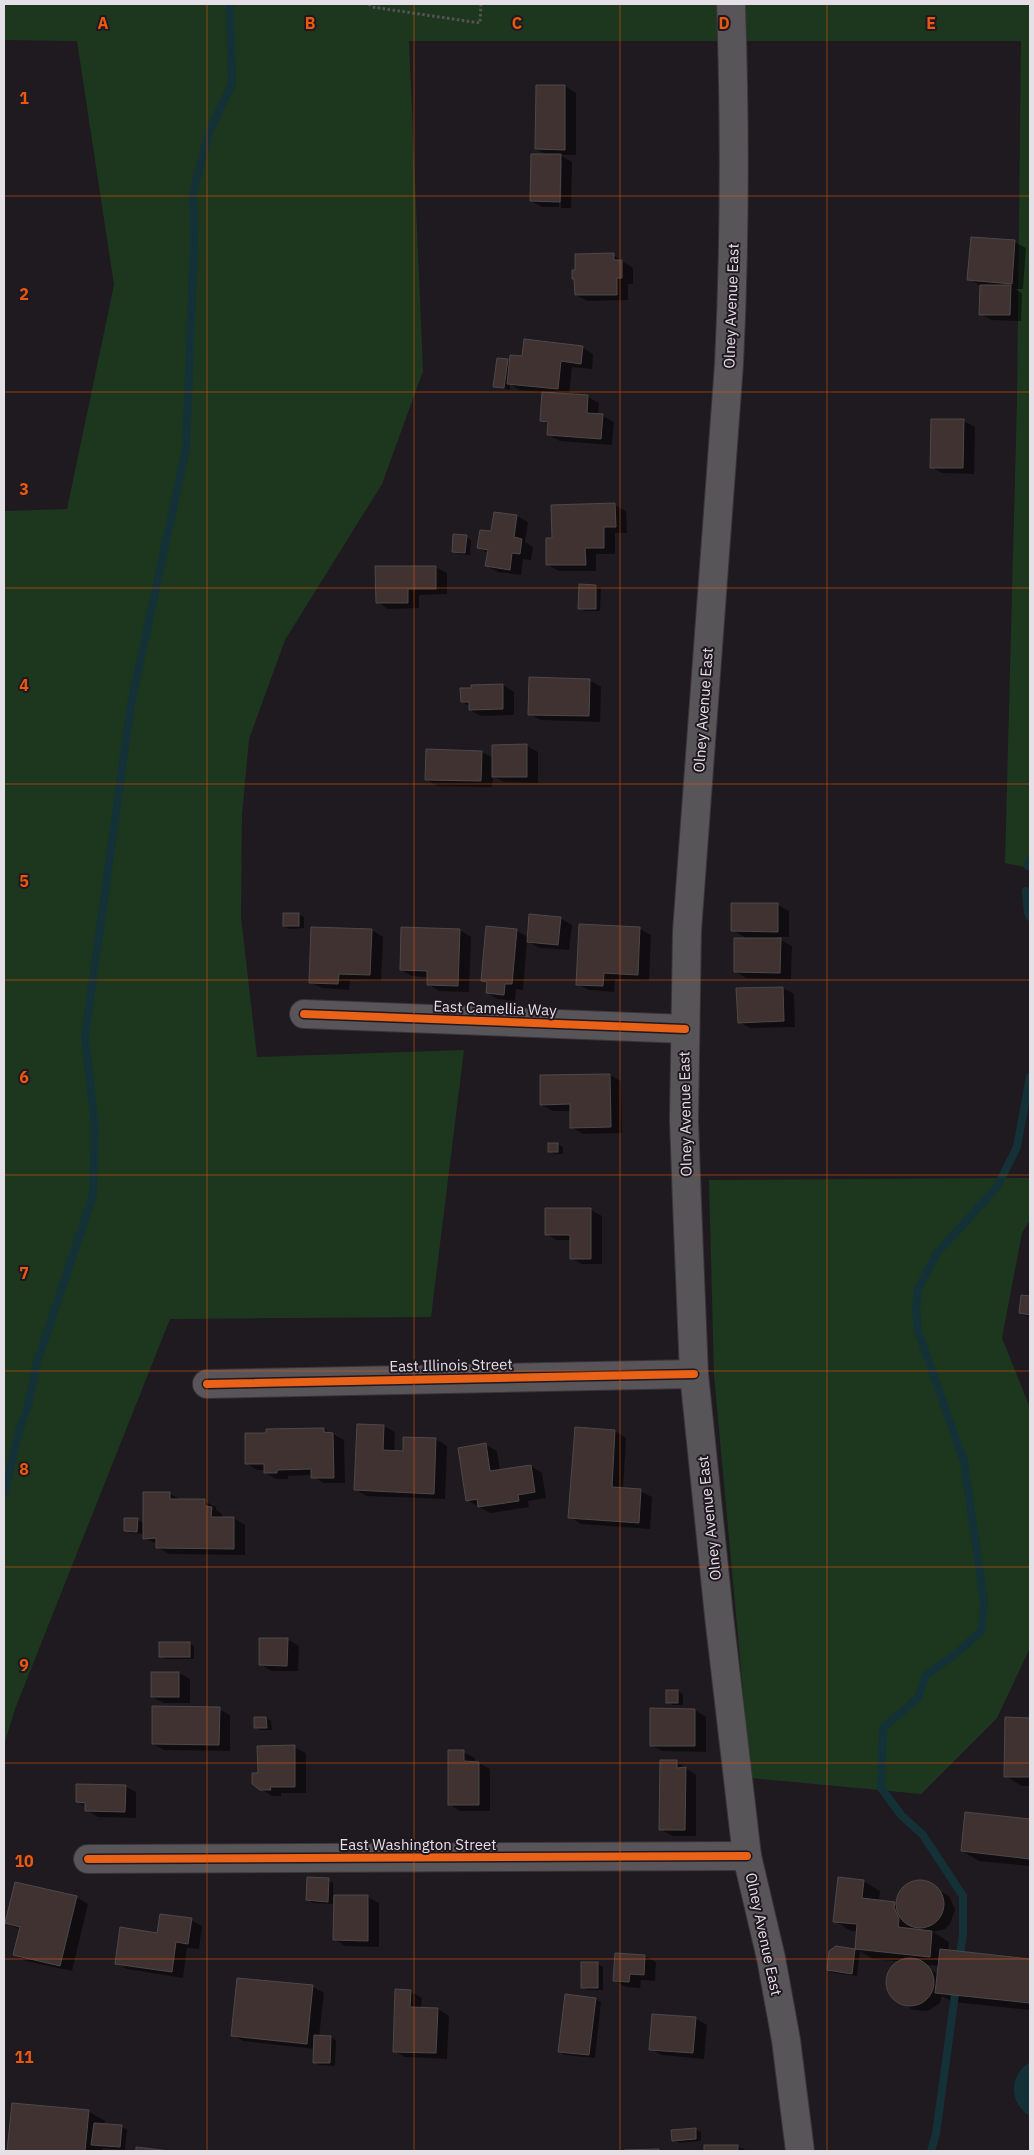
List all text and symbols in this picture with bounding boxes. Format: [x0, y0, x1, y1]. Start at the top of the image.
text: A [98, 13, 109, 33]
text: B [305, 13, 316, 33]
text: C [512, 13, 522, 33]
text: D [718, 13, 730, 33]
text: E [926, 13, 936, 33]
text: 1 [19, 88, 29, 108]
street label: Olney Avenue East [719, 243, 743, 369]
text: 2 [19, 284, 29, 304]
text: 3 [19, 479, 29, 499]
street label: Olney Avenue East [689, 647, 717, 773]
text: 4 [19, 675, 29, 695]
text: 5 [19, 871, 29, 891]
street label: East Camellia Way [433, 996, 558, 1020]
street label: Olney Avenue East [674, 1051, 696, 1177]
text: 6 [19, 1067, 29, 1087]
text: 7 [19, 1263, 29, 1283]
street label: East Illinois Street [389, 1354, 513, 1376]
street label: Olney Avenue East [693, 1455, 725, 1581]
text: 8 [19, 1459, 29, 1479]
text: 9 [19, 1655, 29, 1675]
street label: East Washington Street [340, 1835, 496, 1854]
text: 10 [14, 1851, 34, 1871]
street label: Olney Avenue East [742, 1871, 786, 1997]
text: 11 [14, 2047, 34, 2067]

